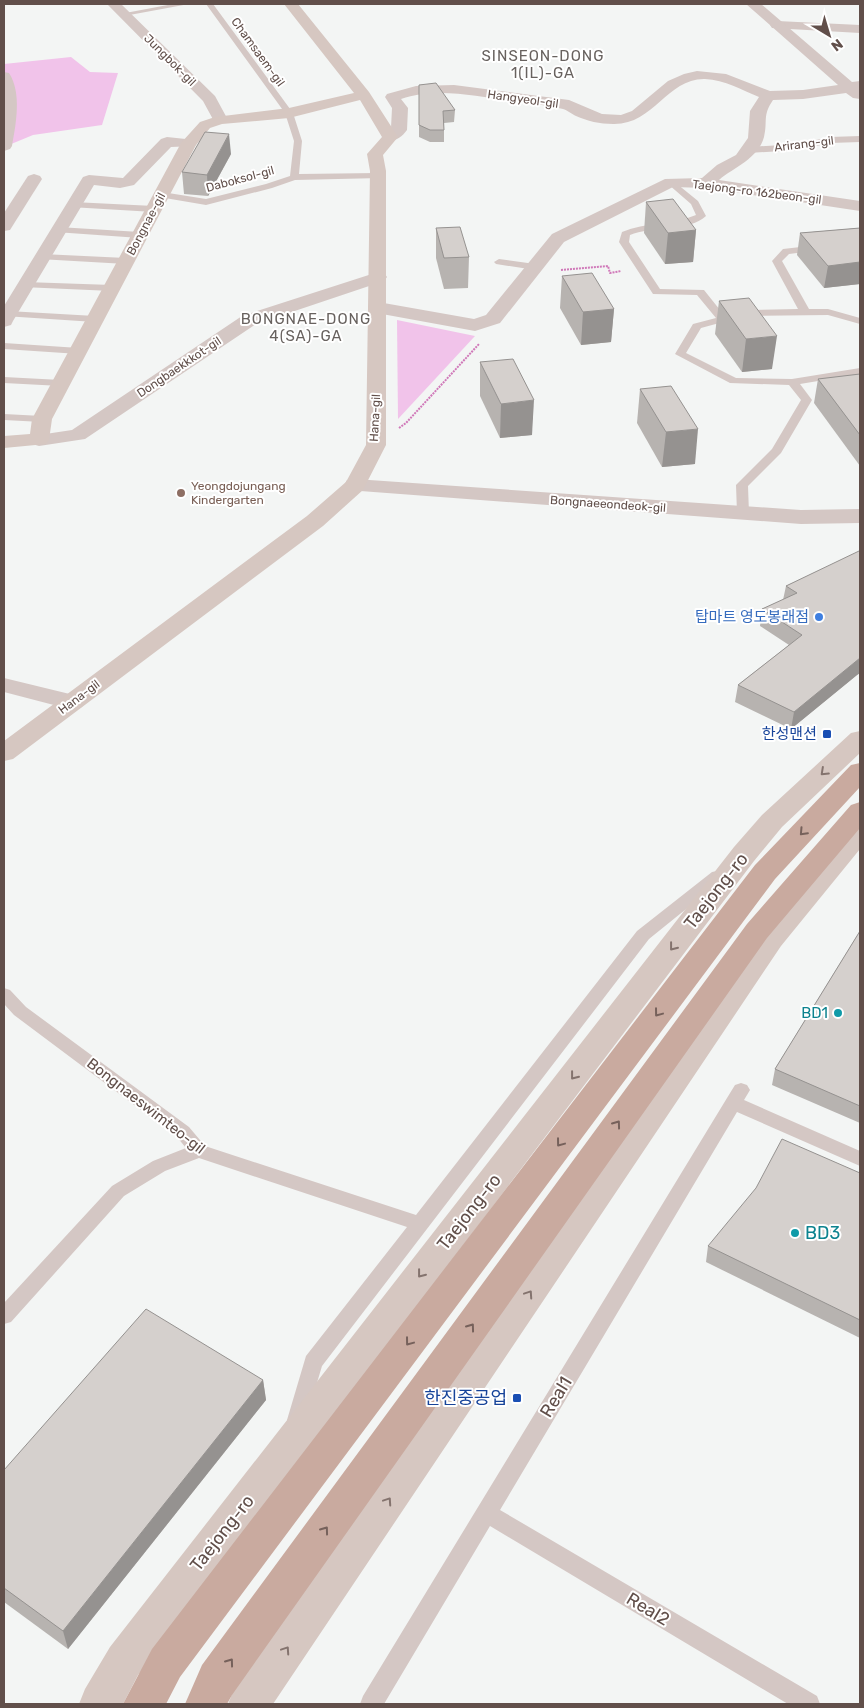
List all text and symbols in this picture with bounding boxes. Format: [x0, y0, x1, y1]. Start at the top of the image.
north arrow [804, 10, 854, 60]
street label: Chamsaem-gil [228, 15, 288, 89]
street label: Jungbok-gil [141, 31, 199, 89]
text: N [827, 35, 846, 55]
district label: SINSEON-DONG 1(IL)-GA [482, 47, 604, 82]
street label: Hangyeol-gil [487, 87, 559, 111]
street label: Arirang-gil [773, 133, 835, 155]
street label: Daboksol-gil [205, 163, 276, 195]
street label: Taejong-ro 162beon-gil [692, 177, 822, 207]
street label: Bongnae-gil [124, 190, 168, 258]
district label: BONGNAE-DONG 4(SA)-GA [241, 310, 371, 345]
street label: Dongbaekkkot-gil [134, 334, 224, 400]
street label: Hana-gil [367, 394, 383, 442]
place label: Yeongdojungang Kindergarten [191, 479, 286, 507]
marker: Yeongdojungang Kindergarten [175, 487, 187, 499]
street label: Bongnaeeondeok-gil [550, 493, 666, 515]
place label: 탑마트 영도봉래점 [695, 608, 809, 626]
marker: 탑마트 영도봉래점 [813, 611, 825, 623]
street label: Hana-gil [56, 677, 102, 717]
place label: 한성맨션 [762, 725, 817, 743]
marker: 한성맨션 [821, 728, 833, 740]
one-way arrow [821, 766, 830, 775]
one-way arrow [800, 826, 809, 835]
street label: Taejong-ro [679, 848, 753, 934]
one-way arrow [670, 941, 678, 950]
place label: BD1 [801, 1004, 828, 1022]
one-way arrow [655, 1007, 664, 1017]
marker: BD1 [832, 1007, 844, 1019]
street label: Bongnaeswimteo-gil [83, 1054, 209, 1158]
one-way arrow [571, 1070, 579, 1079]
one-way arrow [611, 1121, 620, 1130]
one-way arrow [557, 1137, 566, 1147]
street label: Taejong-ro [432, 1169, 506, 1255]
place label: BD3 [805, 1222, 840, 1244]
marker: BD3 [789, 1227, 801, 1239]
one-way arrow [419, 1268, 427, 1277]
one-way arrow [523, 1291, 532, 1300]
one-way arrow [465, 1323, 474, 1333]
one-way arrow [406, 1336, 415, 1346]
street label: Real1 [535, 1373, 577, 1421]
place label: 한진중공업 [424, 1387, 507, 1409]
marker: 한진중공업 [511, 1392, 523, 1404]
street label: Taejong-ro [185, 1490, 259, 1576]
one-way arrow [382, 1497, 391, 1507]
one-way arrow [319, 1526, 328, 1536]
street label: Real2 [622, 1588, 674, 1630]
one-way arrow [280, 1646, 289, 1655]
one-way arrow [224, 1658, 233, 1668]

